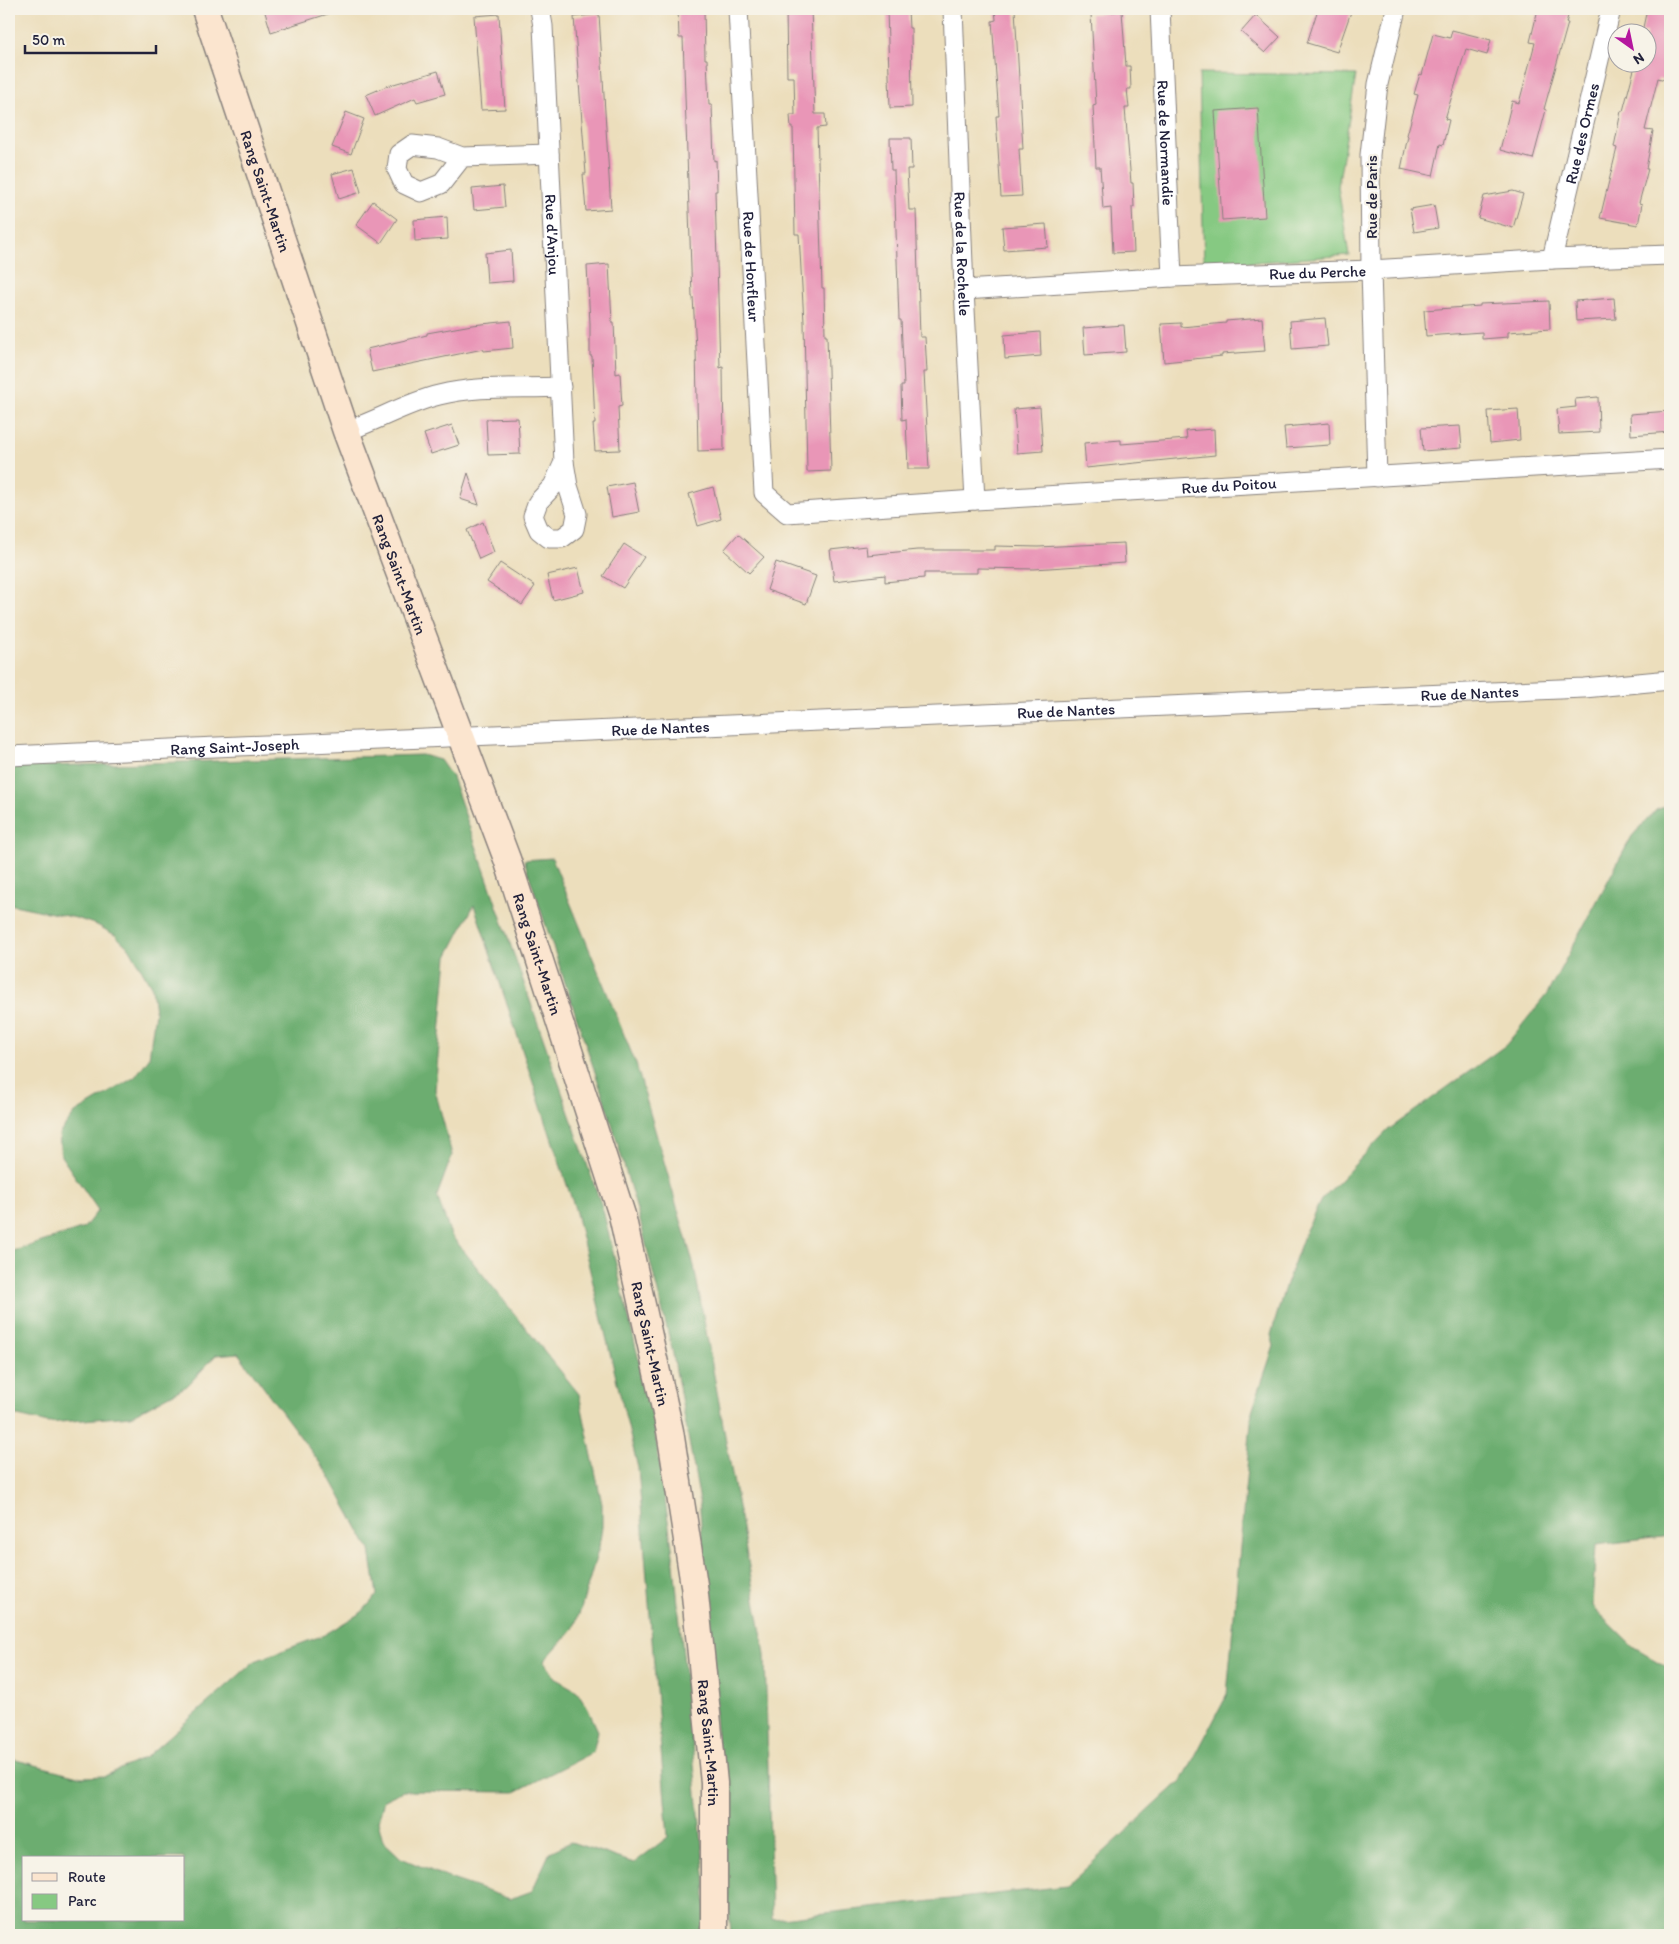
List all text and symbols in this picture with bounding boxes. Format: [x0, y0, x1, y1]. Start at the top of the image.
scale bar [25, 22, 156, 54]
north arrow [1606, 22, 1656, 72]
text: 50 m [32, 31, 65, 49]
text: N [1630, 49, 1647, 68]
street label: Rue de Normandie [1154, 80, 1178, 206]
street label: Rue des Ormes [1561, 81, 1603, 186]
street label: Rang Saint-Martin [237, 128, 295, 255]
street label: Rue de Paris [1362, 155, 1381, 239]
street label: Rue de la Rochelle [951, 191, 975, 317]
street label: Rue d'Anjou [542, 193, 564, 276]
street label: Rue de Honfleur [739, 211, 764, 323]
street label: Rue du Perche [1269, 261, 1366, 283]
street label: Rue du Poitou [1181, 473, 1277, 497]
street label: Rang Saint-Martin [369, 511, 431, 637]
street label: Rue de Nantes [1420, 681, 1519, 705]
street label: Rue de Nantes [1016, 699, 1116, 722]
street label: Rue de Nantes [611, 716, 710, 739]
street label: Rang Saint-Joseph [170, 734, 300, 759]
street label: Rang Saint-Martin [509, 890, 566, 1017]
street label: Rang Saint-Martin [627, 1279, 674, 1408]
street label: Rang Saint-Martin [694, 1678, 724, 1806]
legend [22, 1856, 185, 1922]
text: Route [68, 1868, 106, 1886]
text: Parc [68, 1892, 97, 1910]

